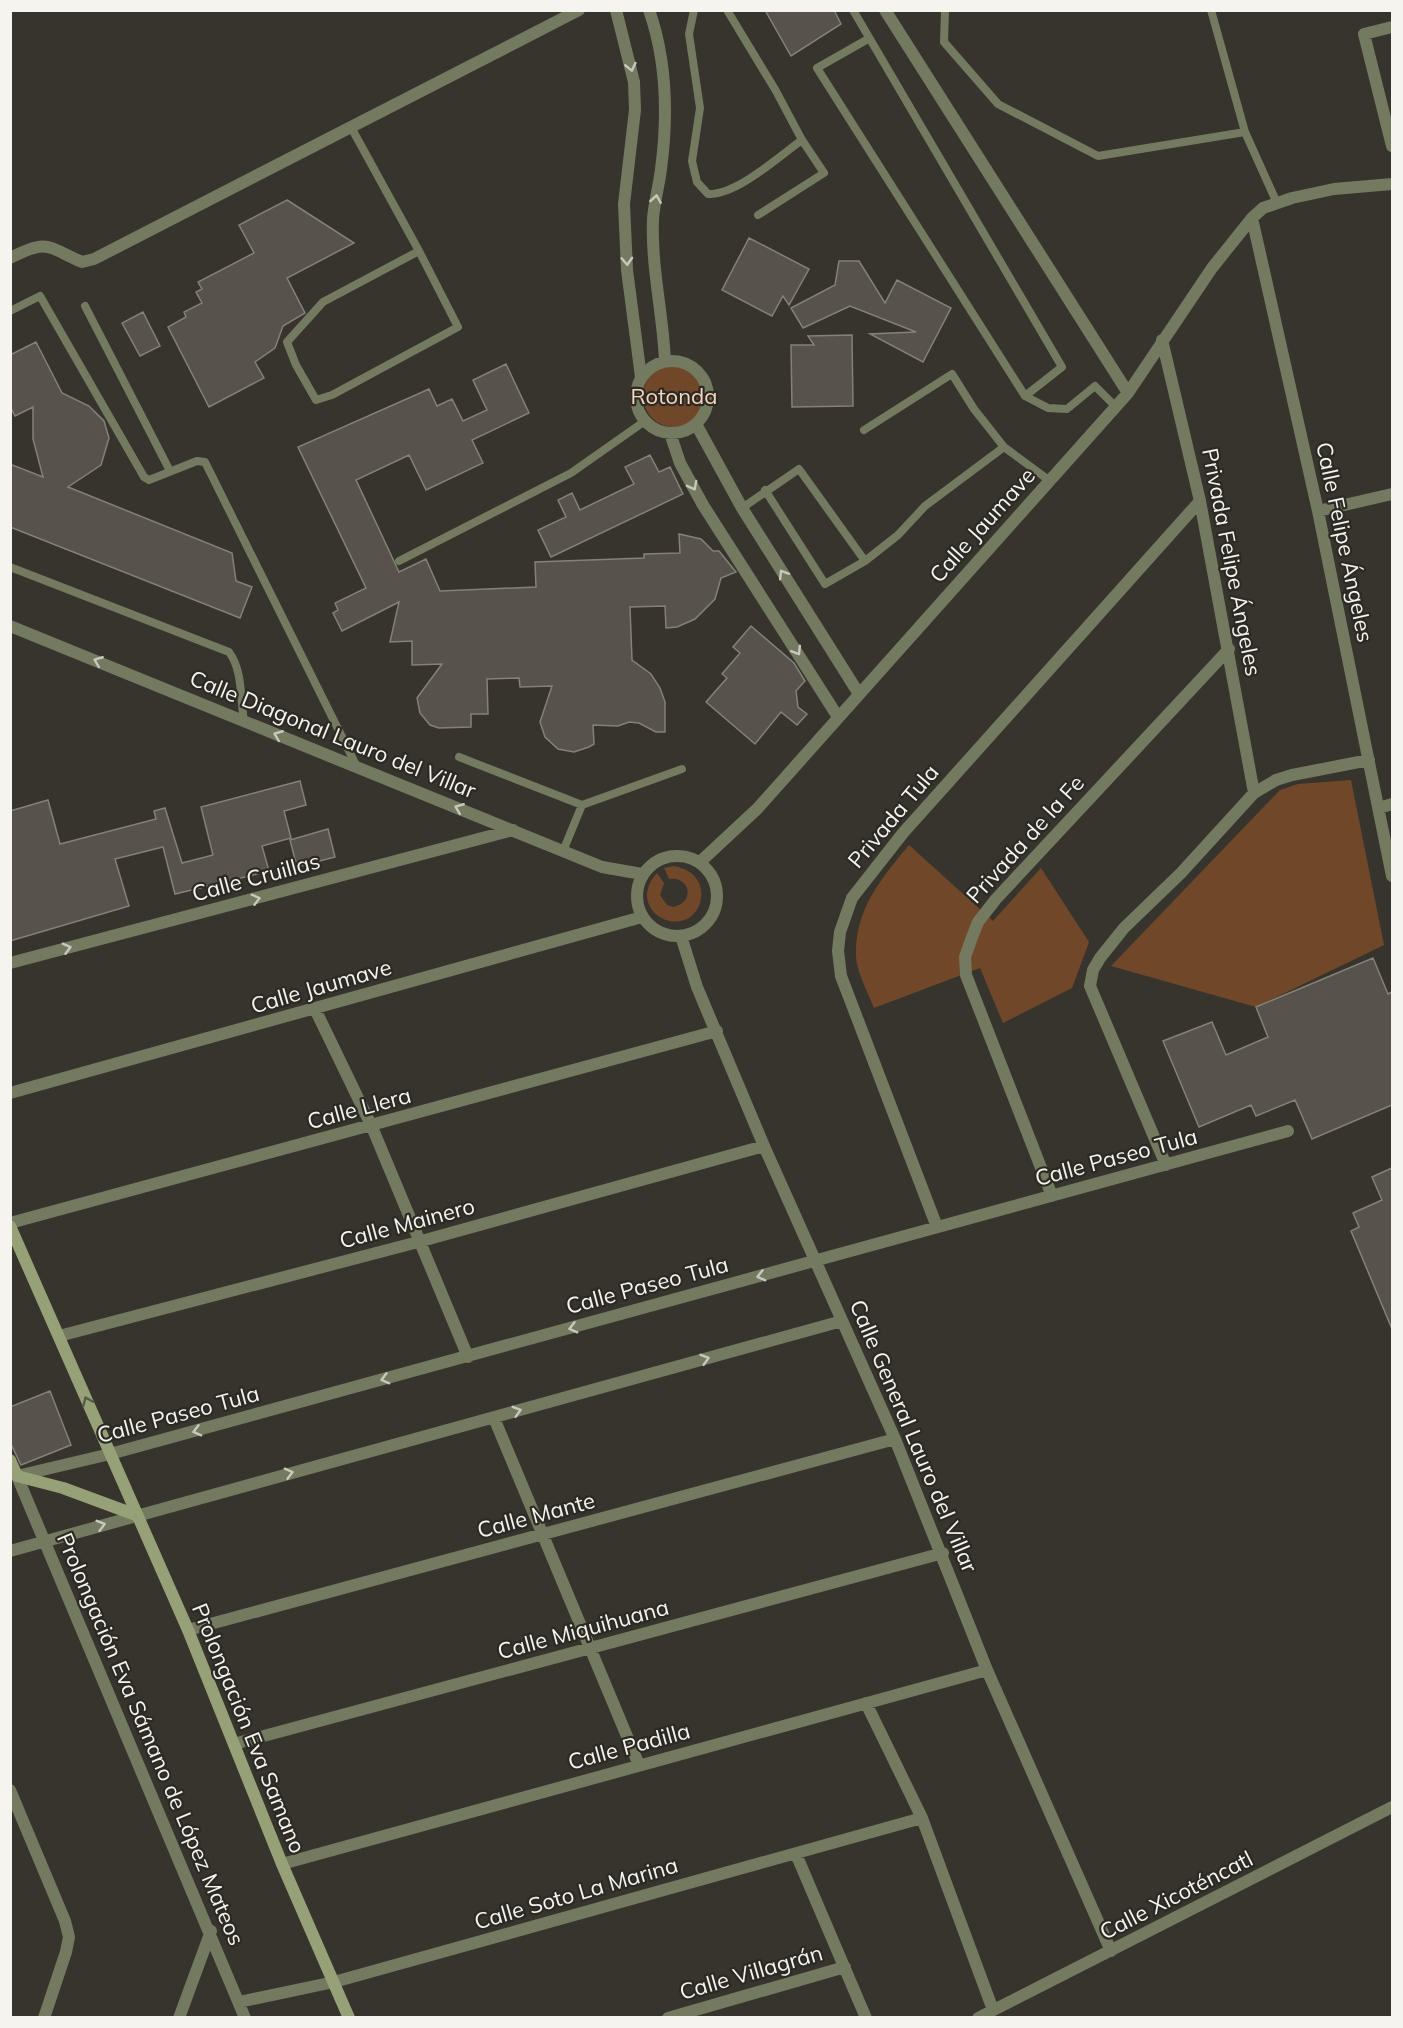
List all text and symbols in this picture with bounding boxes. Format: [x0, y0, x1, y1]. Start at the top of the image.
one-way arrow [623, 62, 636, 72]
one-way arrow [650, 194, 662, 204]
one-way arrow [620, 257, 633, 266]
park label: Rotonda [631, 382, 717, 410]
street label: Calle Felipe Ángeles [1310, 439, 1380, 645]
street label: Privada Felipe Ángeles [1196, 446, 1268, 678]
street label: Calle Jaumave [923, 462, 1041, 588]
one-way arrow [686, 480, 697, 491]
one-way arrow [780, 569, 791, 580]
one-way arrow [789, 645, 801, 655]
one-way arrow [93, 656, 104, 668]
street label: Calle Diagonal Lauro del Villar [186, 664, 480, 804]
one-way arrow [273, 730, 284, 742]
street label: Privada Tula [841, 758, 945, 874]
street label: Privada de la Fe [960, 769, 1090, 909]
one-way arrow [454, 803, 465, 815]
street label: Calle Cruillas [189, 846, 323, 908]
one-way arrow [250, 893, 260, 906]
one-way arrow [62, 943, 72, 956]
street label: Calle Jaumave [247, 953, 395, 1019]
street label: Calle Llera [304, 1081, 414, 1135]
street label: Calle Paseo Tula [1032, 1122, 1200, 1192]
street label: Calle Mainero [336, 1192, 478, 1254]
street label: Calle Paseo Tula [563, 1250, 731, 1320]
one-way arrow [756, 1269, 767, 1281]
street label: Calle General Lauro del Villar [844, 1295, 984, 1577]
one-way arrow [568, 1320, 578, 1333]
one-way arrow [699, 1354, 710, 1366]
one-way arrow [380, 1372, 390, 1385]
street label: Calle Paseo Tula [94, 1379, 262, 1449]
one-way arrow [82, 1396, 94, 1407]
one-way arrow [512, 1406, 522, 1418]
one-way arrow [192, 1424, 203, 1436]
one-way arrow [284, 1468, 294, 1481]
street label: Calle Mante [474, 1486, 598, 1544]
one-way arrow [95, 1520, 106, 1532]
street label: Prolongación Eva Sámano de López Mateos [51, 1528, 251, 1950]
street label: Calle Miquihuana [494, 1593, 672, 1665]
street label: Prolongación Eva Samano [186, 1599, 312, 1857]
street label: Calle Padilla [565, 1716, 693, 1776]
street label: Calle Xicoténcatl [1095, 1844, 1257, 1946]
street label: Calle Soto La Marina [471, 1851, 681, 1935]
street label: Calle Villagrán [676, 1938, 826, 2006]

